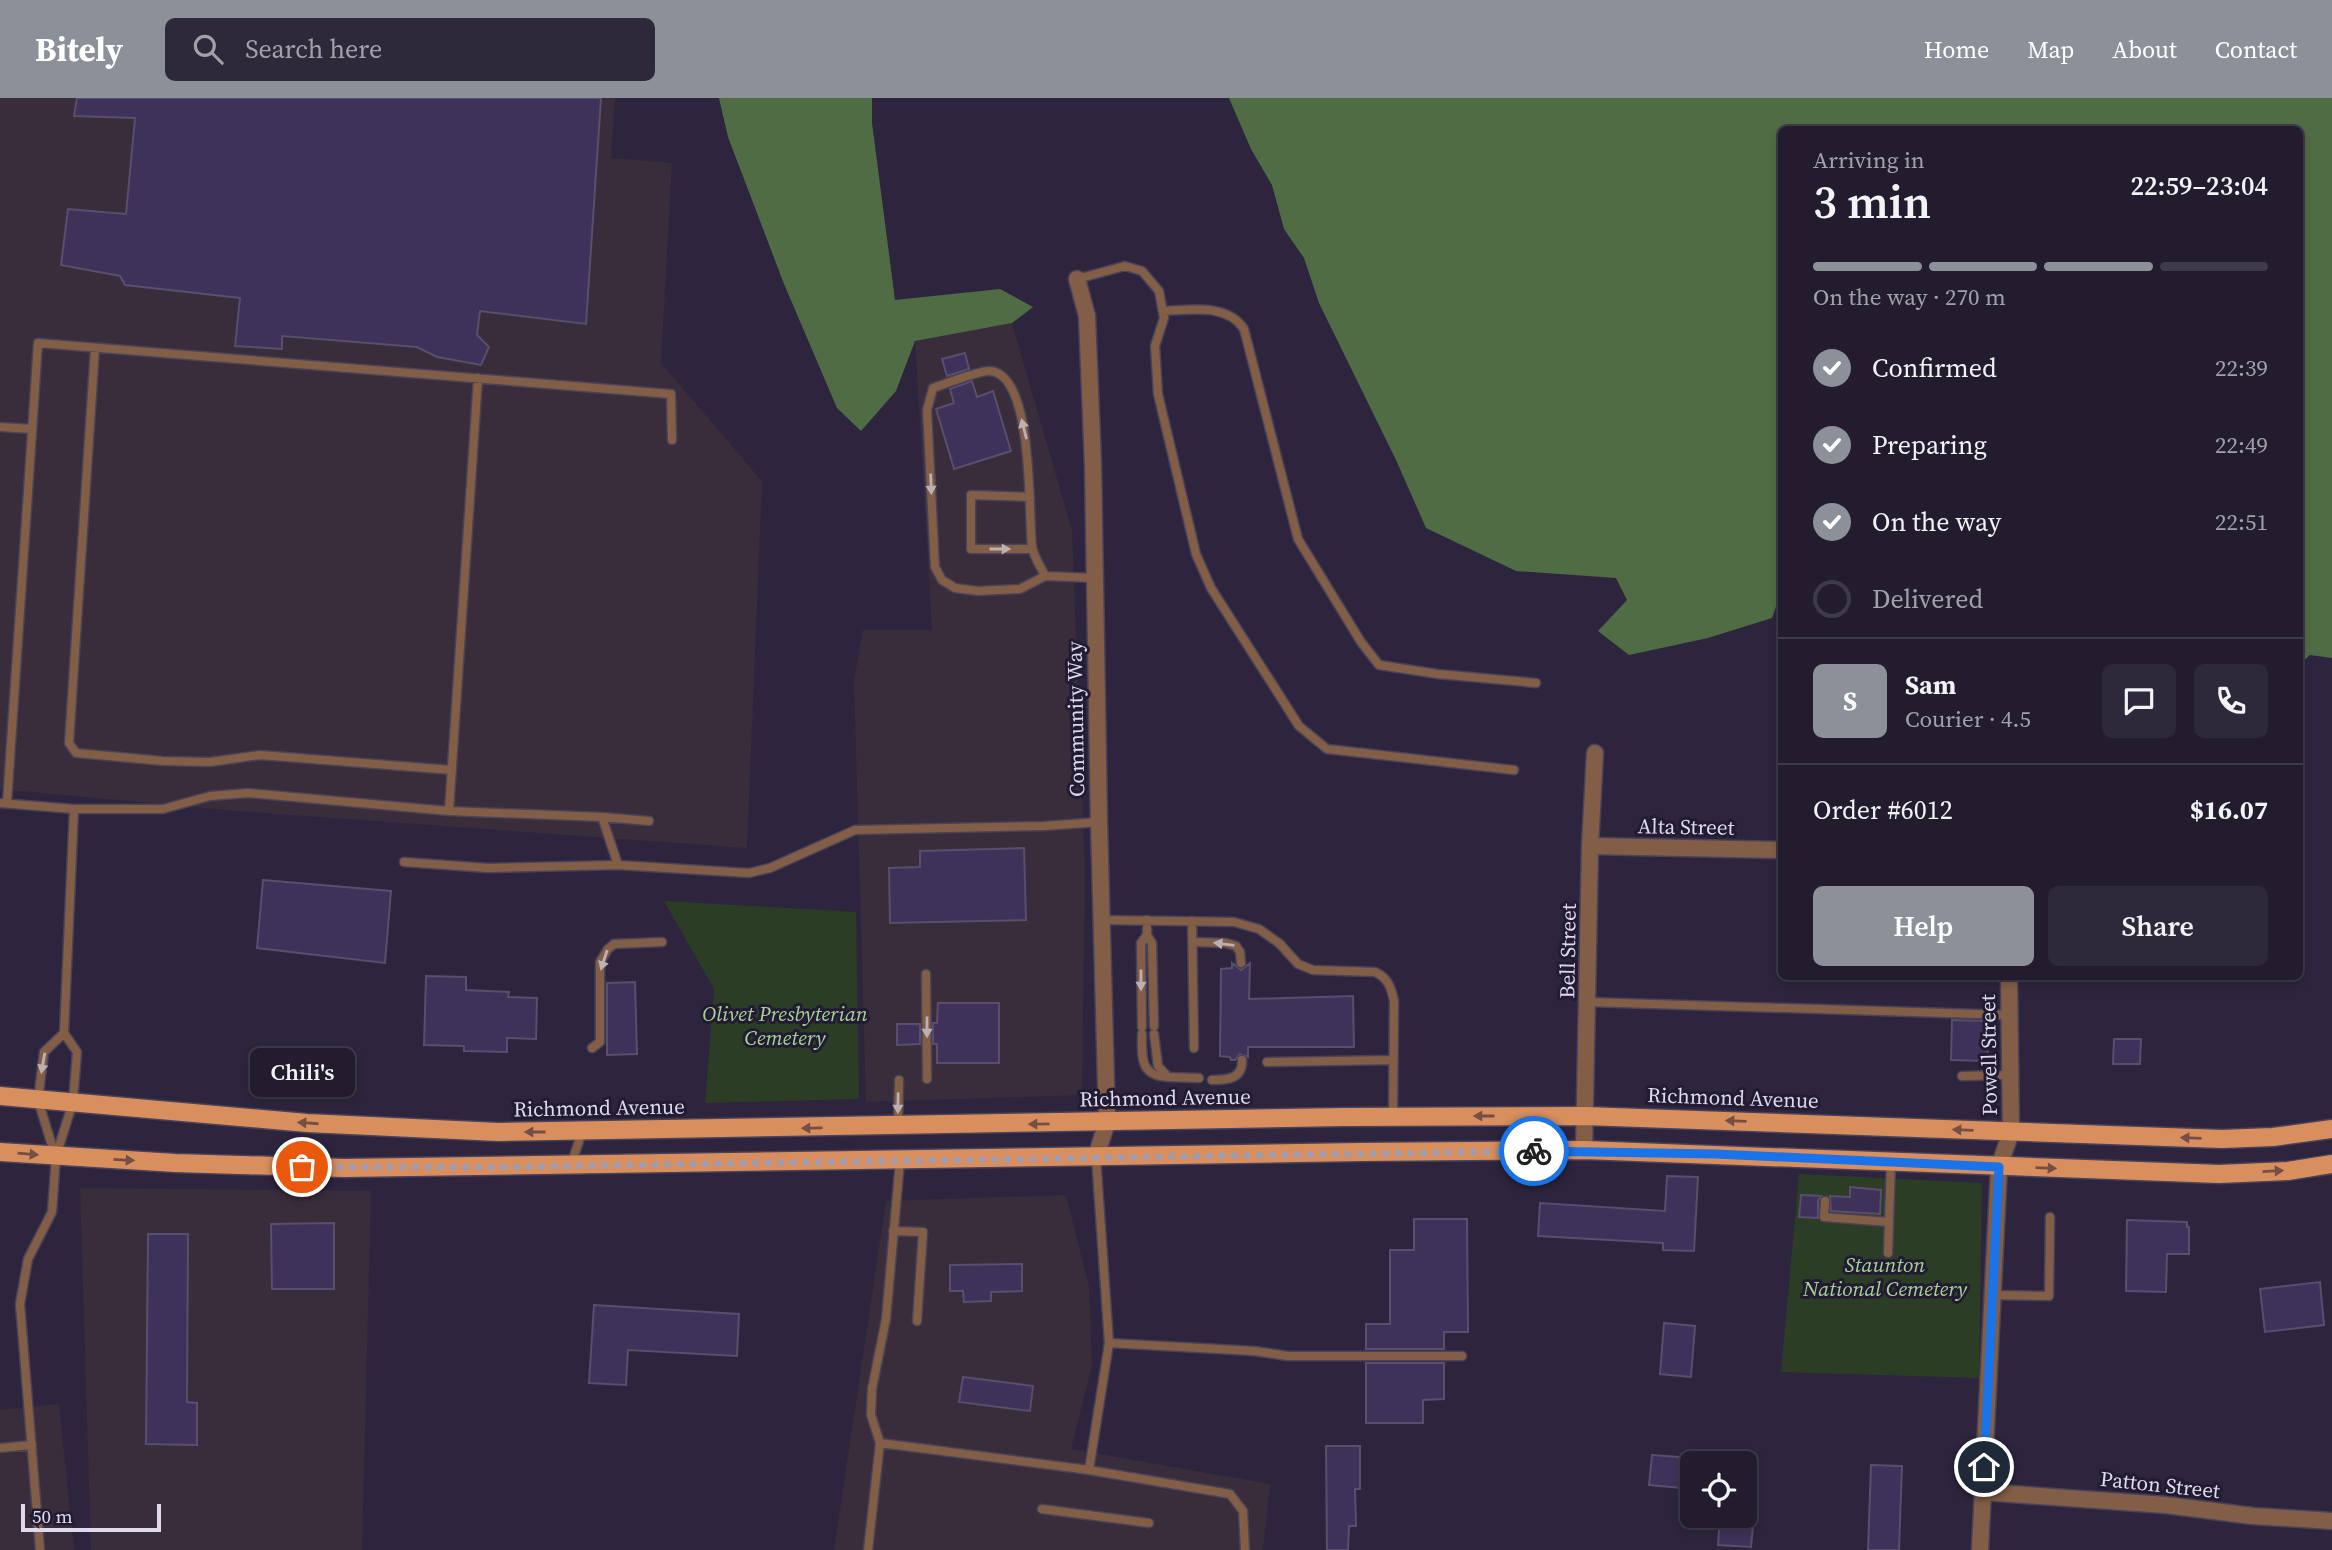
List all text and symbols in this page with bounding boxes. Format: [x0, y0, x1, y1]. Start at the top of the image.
search box [165, 18, 655, 81]
text: Bitely [35, 27, 123, 72]
icon: search [189, 30, 227, 68]
text: Search here [245, 31, 382, 67]
text: Home [1924, 33, 1989, 66]
text: Map [2027, 33, 2074, 66]
text: About [2112, 33, 2177, 66]
text: Contact [2215, 33, 2297, 66]
text: Arriving in [1813, 144, 1925, 176]
text: 22:59–23:04 [2131, 168, 2268, 204]
text: 3 min [1813, 170, 1931, 233]
text: On the way · 270 m [1813, 281, 2006, 313]
icon: check [1813, 349, 1851, 387]
text: Confirmed [1872, 350, 1997, 386]
text: 22:39 [2215, 352, 2268, 384]
one-way arrow [1018, 418, 1029, 440]
icon: check [1813, 426, 1851, 464]
text: Preparing [1872, 427, 1987, 463]
text: 22:49 [2215, 429, 2268, 461]
one-way arrow [926, 473, 937, 495]
icon: check [1813, 503, 1851, 541]
text: On the way [1872, 504, 2001, 540]
text: 22:51 [2215, 506, 2268, 538]
one-way arrow [989, 543, 1011, 555]
text: Delivered [1872, 581, 1983, 617]
street label: Community Way [1060, 641, 1091, 797]
button: chat [2102, 664, 2176, 738]
button: phone [2194, 664, 2268, 738]
text: Sam [1905, 667, 1956, 703]
text: S [1843, 683, 1857, 719]
text: Courier · 4.5 [1905, 703, 2031, 735]
text: Order #6012 [1813, 792, 1953, 828]
text: $16.07 [2190, 792, 2268, 828]
street label: Alta Street [1637, 811, 1735, 842]
button: Help [1813, 886, 2034, 966]
button: Share [2048, 886, 2268, 966]
street label: Bell Street [1552, 903, 1583, 999]
one-way arrow [1213, 938, 1235, 949]
one-way arrow [598, 950, 609, 971]
one-way arrow [1136, 969, 1147, 991]
street label: Powell Street [1973, 994, 2004, 1116]
park label: Olivet Presbyterian Cemetery [702, 999, 868, 1052]
one-way arrow [921, 1016, 933, 1038]
callout: Chili's [250, 1048, 354, 1097]
one-way arrow [37, 1052, 48, 1074]
text: Chili's [271, 1056, 334, 1088]
street label: Richmond Avenue [1647, 1080, 1819, 1115]
street label: Richmond Avenue [1079, 1082, 1251, 1113]
street label: Richmond Avenue [513, 1092, 685, 1123]
one-way arrow [892, 1092, 904, 1114]
one-way arrow [1473, 1110, 1495, 1122]
one-way arrow [1725, 1115, 1747, 1126]
courier [1499, 1116, 1569, 1186]
one-way arrow [297, 1117, 319, 1128]
one-way arrow [1028, 1118, 1050, 1129]
one-way arrow [800, 1122, 822, 1133]
one-way arrow [1952, 1125, 1974, 1136]
one-way arrow [524, 1126, 546, 1138]
icon: bike [1515, 1132, 1553, 1170]
one-way arrow [2180, 1133, 2202, 1144]
pin [272, 1137, 332, 1197]
icon: bag [283, 1148, 321, 1186]
one-way arrow [17, 1149, 39, 1160]
one-way arrow [113, 1155, 135, 1166]
one-way arrow [2035, 1163, 2057, 1174]
one-way arrow [2262, 1166, 2284, 1177]
park label: Staunton National Cemetery [1802, 1250, 1968, 1303]
pin [1954, 1437, 2014, 1497]
icon: home [1965, 1448, 2003, 1486]
map controls [1680, 1451, 1757, 1528]
button: locate [1680, 1451, 1757, 1528]
street label: Patton Street [2099, 1464, 2222, 1505]
scale bar [21, 1501, 161, 1533]
text: 50 m [32, 1503, 73, 1529]

